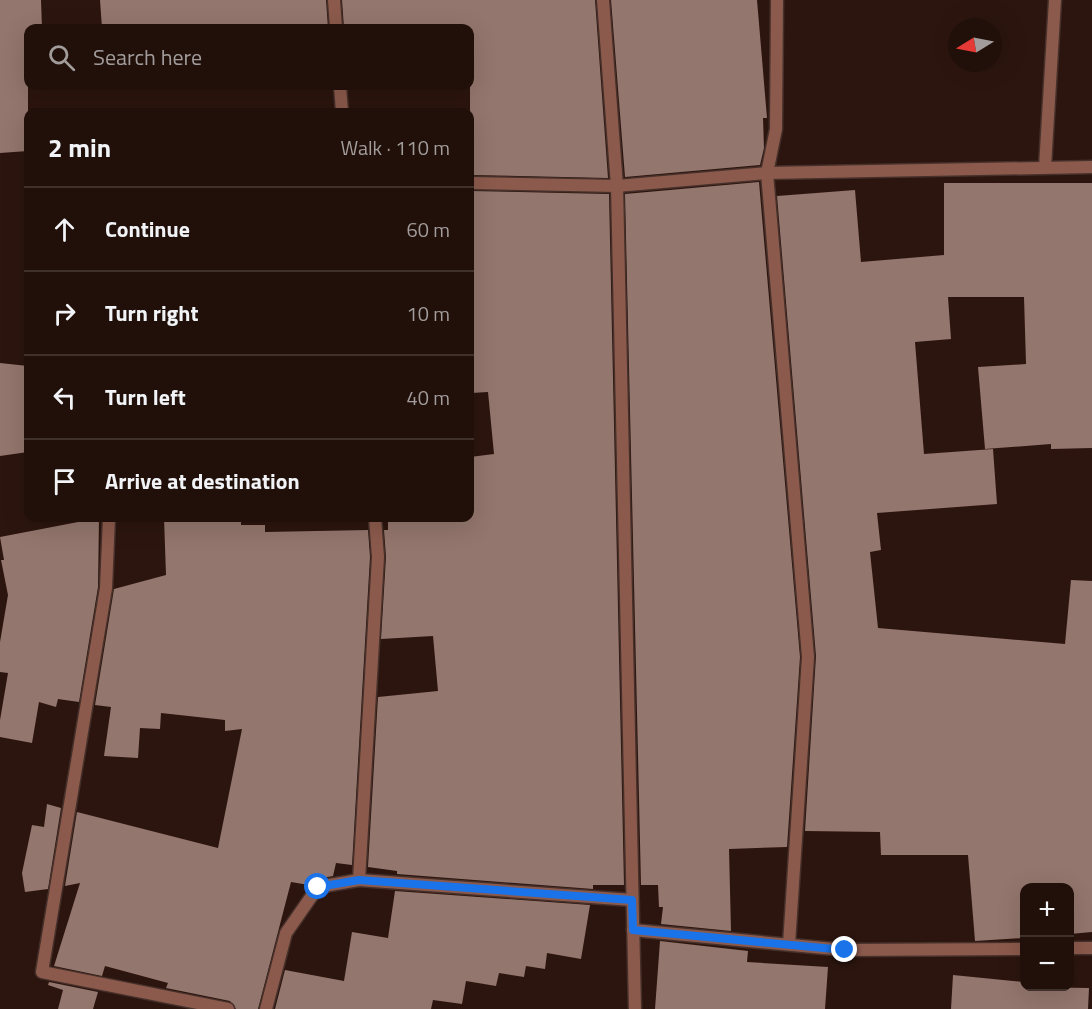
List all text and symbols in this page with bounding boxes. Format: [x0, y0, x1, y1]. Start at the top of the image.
north arrow [948, 18, 1002, 72]
search box [24, 24, 474, 90]
text: Search here [93, 40, 202, 74]
icon: search [45, 41, 78, 74]
text: 2 min [48, 128, 111, 167]
text: Walk · 110 m [341, 132, 450, 163]
text: Continue [105, 212, 190, 246]
icon: ahead [48, 213, 81, 246]
text: 60 m [406, 214, 450, 245]
text: Turn right [105, 296, 199, 330]
icon: right [48, 297, 81, 330]
text: 10 m [406, 298, 450, 329]
text: Turn left [105, 380, 186, 414]
icon: left [48, 381, 81, 414]
text: 40 m [406, 382, 450, 413]
text: Arrive at destination [105, 464, 300, 498]
icon: arrive [48, 465, 81, 498]
route start [304, 873, 330, 899]
map controls [1020, 883, 1074, 991]
button: + [1020, 883, 1074, 937]
route end [831, 936, 857, 962]
button: − [1020, 937, 1074, 991]

